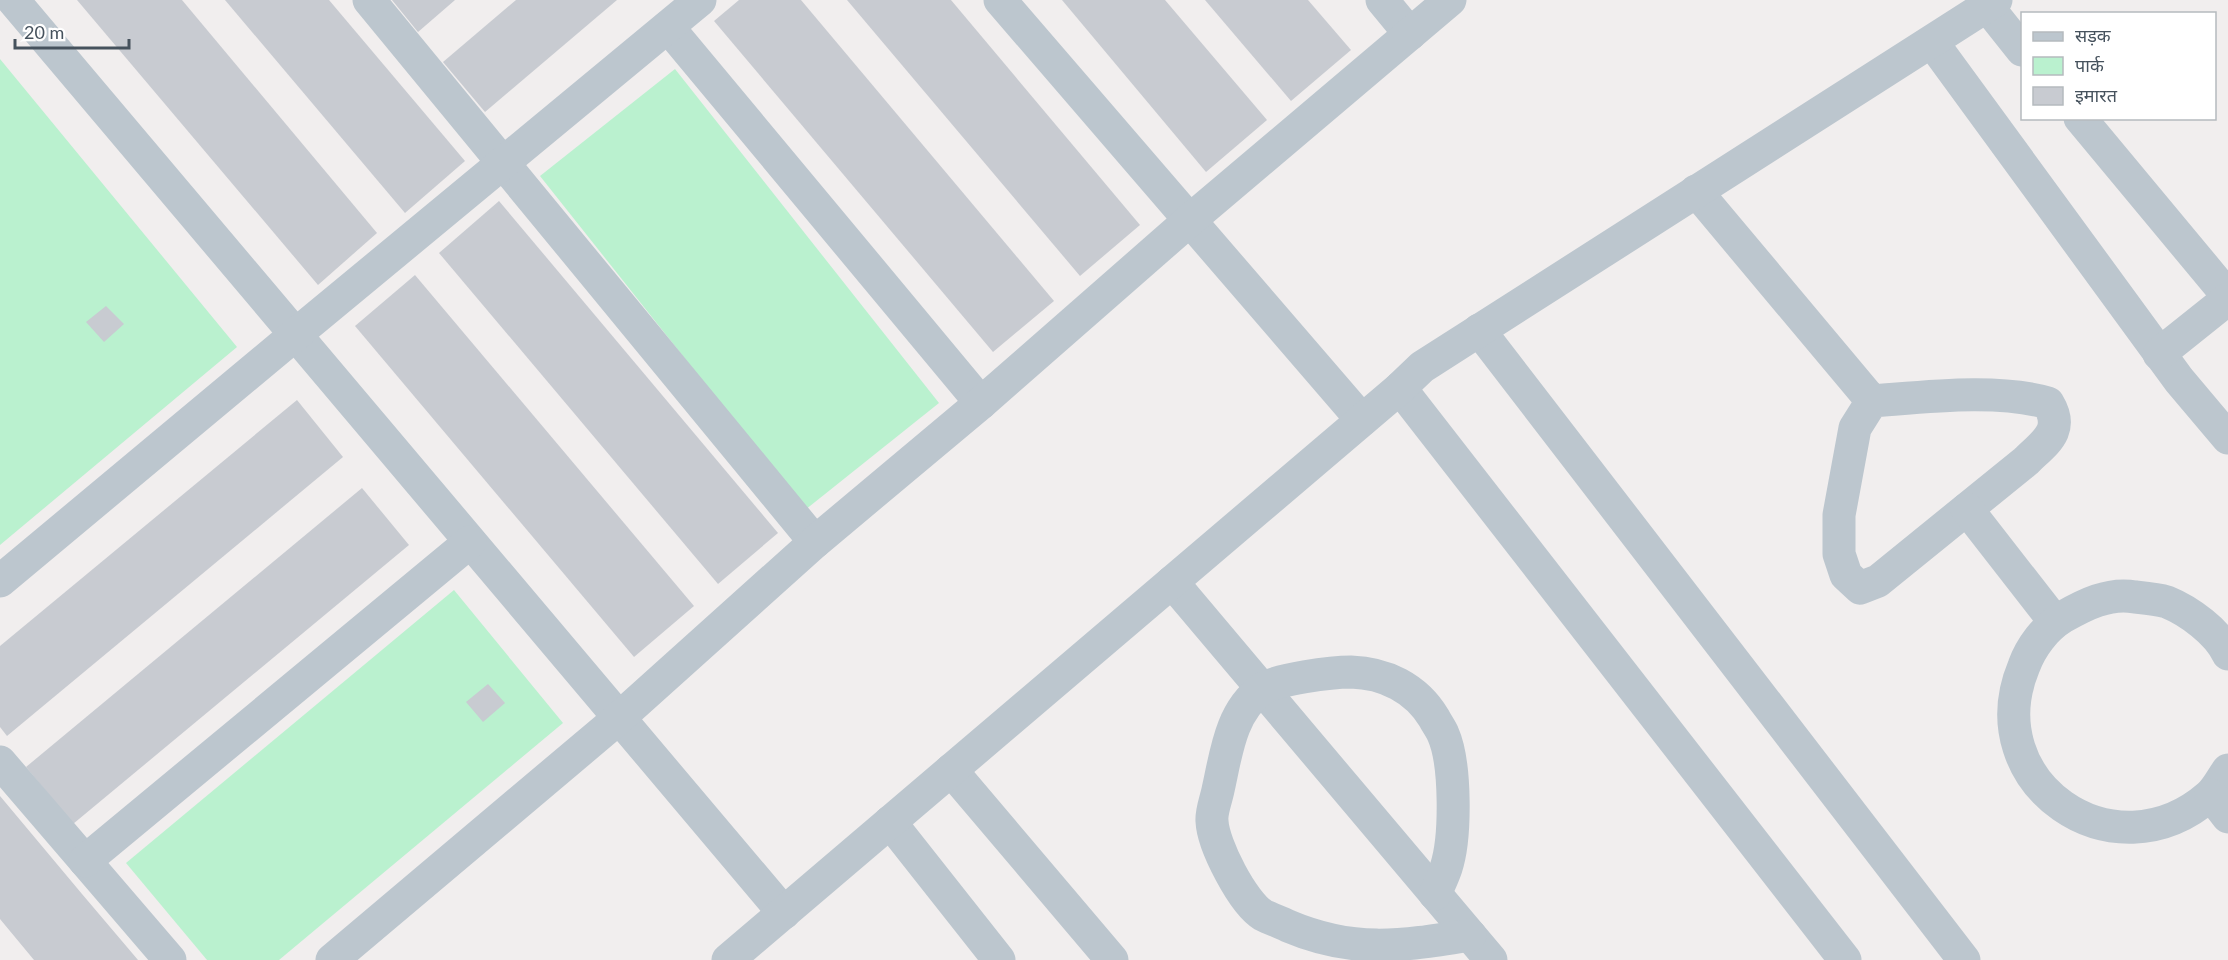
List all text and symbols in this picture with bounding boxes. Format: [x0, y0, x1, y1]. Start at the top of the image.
scale bar [15, 12, 129, 50]
legend [2021, 12, 2216, 120]
text: 20 m [24, 21, 64, 43]
text: सड़क [2075, 24, 2112, 46]
text: पार्क [2075, 54, 2105, 76]
text: इमारत [2075, 84, 2118, 106]

